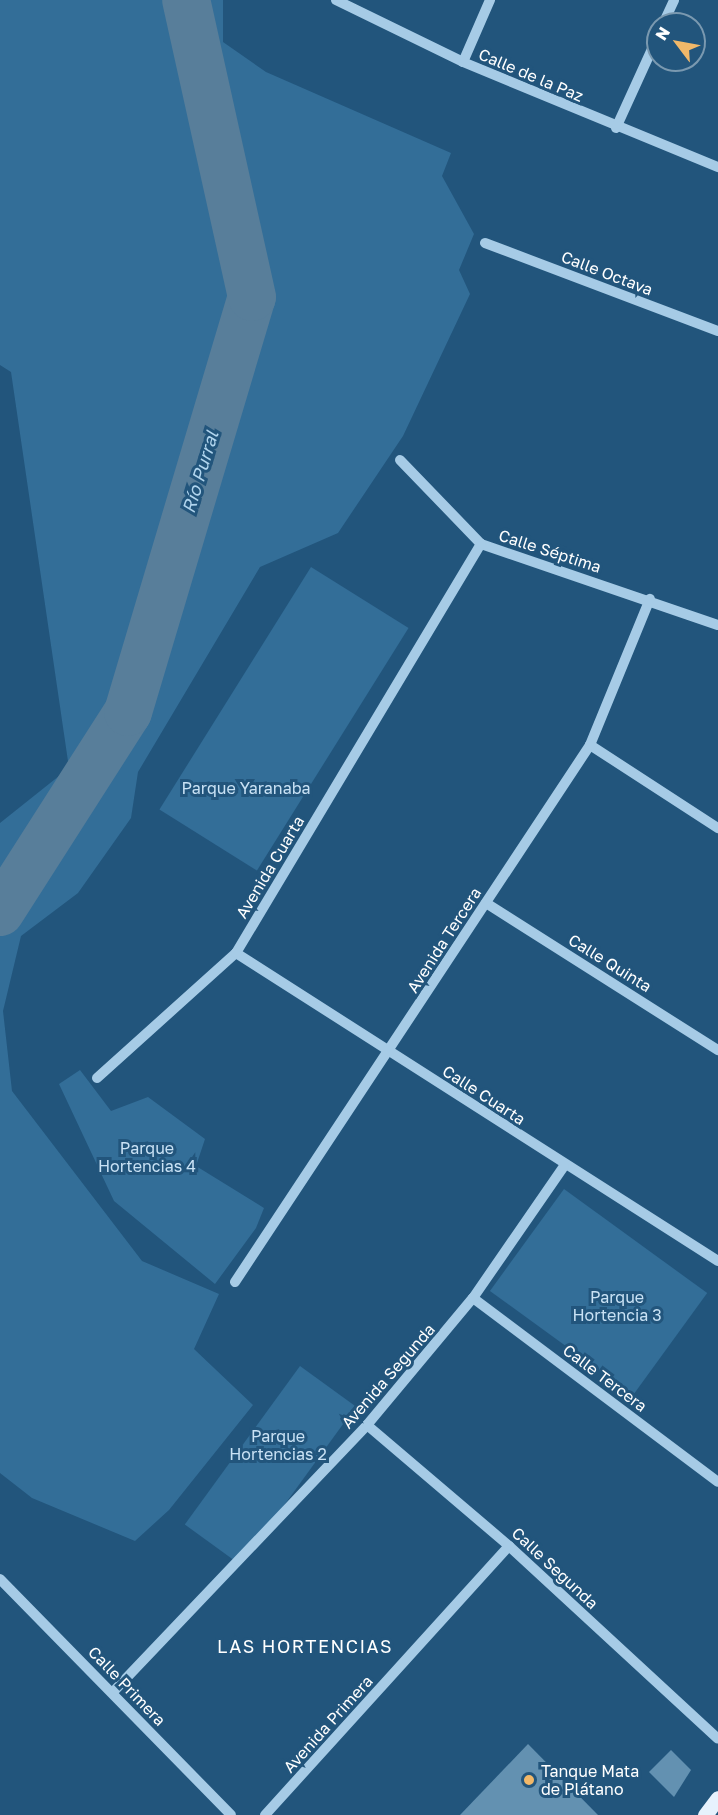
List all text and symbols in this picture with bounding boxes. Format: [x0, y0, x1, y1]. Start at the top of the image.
north arrow [646, 12, 706, 72]
text: N [651, 23, 674, 44]
street label: Calle de la Paz [476, 44, 586, 106]
street label: Calle Octava [559, 247, 655, 299]
water label: Río Purral [177, 428, 223, 516]
street label: Calle Séptima [496, 525, 604, 577]
park label: Parque Yaranaba [181, 778, 311, 798]
street label: Avenida Cuarta [232, 812, 308, 922]
street label: Avenida Tercera [403, 884, 485, 996]
street label: Calle Quinta [565, 930, 655, 996]
street label: Calle Cuarta [439, 1061, 529, 1129]
park label: Parque Hortencias 4 [98, 1138, 196, 1176]
park label: Parque Hortencia 3 [572, 1287, 662, 1325]
street label: Avenida Segunda [337, 1320, 439, 1432]
street label: Calle Tercera [559, 1340, 651, 1416]
park label: Parque Hortencias 2 [229, 1426, 327, 1464]
street label: Calle Segunda [508, 1523, 602, 1613]
district label: LAS HORTENCIAS [217, 1635, 393, 1657]
street label: Calle Primera [84, 1642, 170, 1730]
street label: Avenida Primera [279, 1671, 377, 1777]
place label: Tanque Mata de Plátano [541, 1761, 639, 1799]
marker: Tanque Mata de Plátano [522, 1773, 536, 1787]

